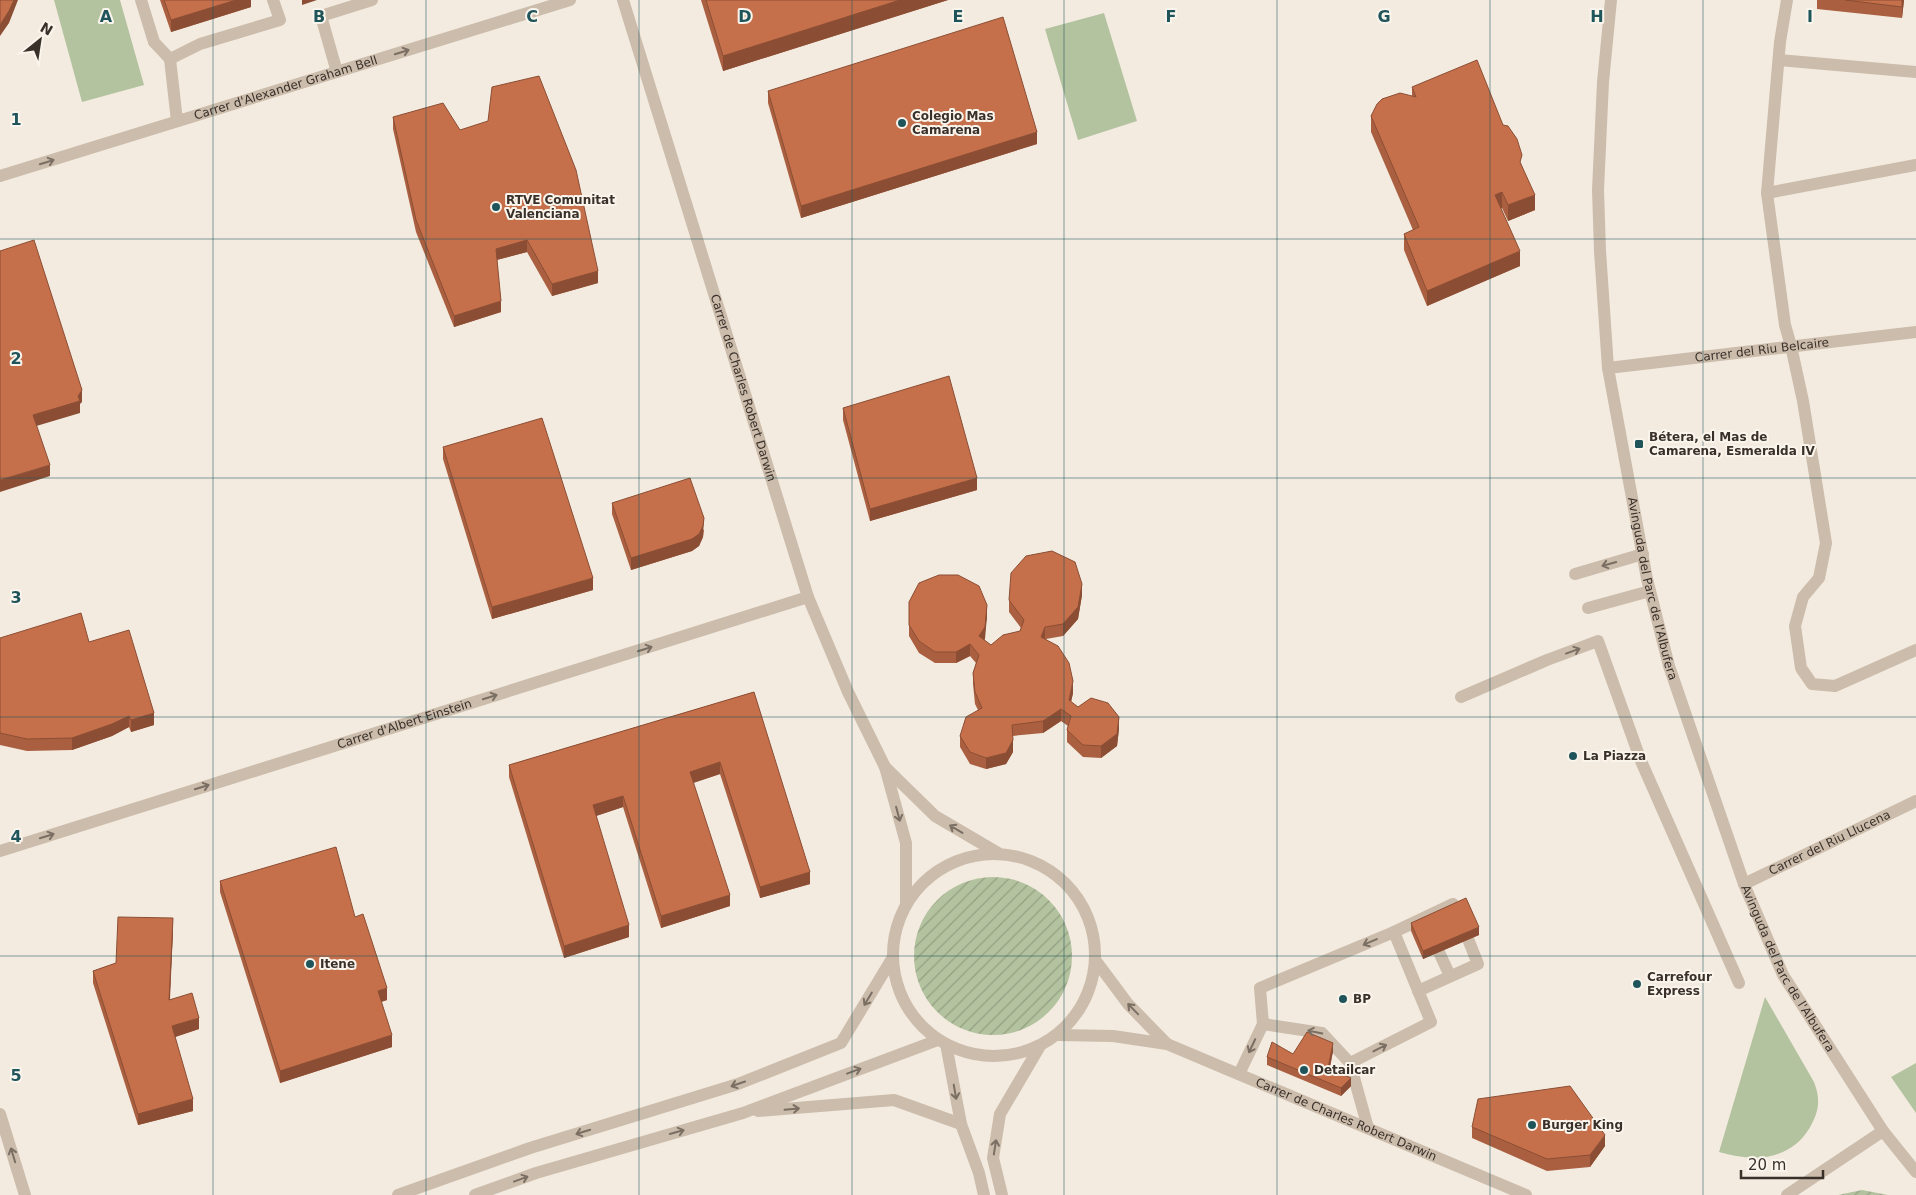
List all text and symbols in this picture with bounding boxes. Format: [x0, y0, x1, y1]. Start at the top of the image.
text: A [100, 7, 113, 26]
text: B [313, 7, 325, 26]
text: C [526, 7, 538, 26]
text: D [738, 7, 752, 26]
text: E [953, 7, 963, 26]
text: F [1166, 7, 1176, 26]
text: G [1377, 7, 1391, 26]
text: H [1590, 7, 1604, 26]
text: I [1807, 7, 1813, 26]
north arrow [15, 15, 65, 65]
text: N [37, 19, 56, 39]
one-way arrow [394, 46, 410, 56]
street label: Carrer d'Alexander Graham Bell [192, 53, 379, 123]
place label: Colegio Mas Camarena [912, 109, 994, 137]
text: 1 [10, 110, 22, 129]
marker: Colegio Mas Camarena [896, 117, 908, 129]
one-way arrow [38, 156, 54, 166]
place label: RTVE Comunitat Valenciana [506, 193, 615, 221]
marker: RTVE Comunitat Valenciana [490, 201, 502, 213]
street label: Carrer de Charles Robert Darwin [708, 292, 779, 483]
street label: Carrer del Riu Belcaire [1694, 335, 1830, 365]
text: 2 [10, 349, 22, 368]
place label: Bétera, el Mas de Camarena, Esmeralda IV [1649, 430, 1815, 458]
marker: Bétera, el Mas de Camarena, Esmeralda IV [1633, 438, 1645, 450]
street label: Avinguda del Parc de l'Albufera [1625, 496, 1680, 682]
one-way arrow [1601, 560, 1617, 570]
text: 3 [10, 588, 22, 607]
one-way arrow [637, 643, 653, 653]
one-way arrow [1564, 646, 1580, 655]
one-way arrow [482, 692, 498, 701]
street label: Carrer d'Albert Einstein [336, 696, 473, 752]
place label: La Piazza [1583, 749, 1646, 763]
marker: La Piazza [1567, 750, 1579, 762]
one-way arrow [193, 782, 209, 792]
one-way arrow [894, 805, 903, 821]
street label: Carrer del Riu Llucena [1767, 807, 1893, 878]
one-way arrow [950, 823, 964, 833]
text: 4 [10, 827, 22, 846]
one-way arrow [38, 831, 54, 840]
street label: Avinguda del Parc de l'Albufera [1738, 883, 1837, 1054]
one-way arrow [1363, 937, 1378, 947]
place label: Itene [320, 957, 355, 971]
marker: Itene [304, 958, 316, 970]
place label: Carrefour Express [1647, 970, 1712, 998]
marker: Carrefour Express [1631, 978, 1643, 990]
one-way arrow [862, 991, 872, 1005]
place label: BP [1353, 992, 1371, 1006]
marker: BP [1337, 993, 1349, 1005]
one-way arrow [1127, 1003, 1139, 1015]
one-way arrow [1307, 1027, 1323, 1036]
one-way arrow [1247, 1039, 1257, 1054]
one-way arrow [1372, 1043, 1387, 1052]
place label: Detailcar [1314, 1063, 1375, 1077]
marker: Detailcar [1298, 1064, 1310, 1076]
text: 5 [10, 1066, 22, 1085]
one-way arrow [846, 1066, 862, 1075]
street label: Carrer de Charles Robert Darwin [1253, 1075, 1439, 1164]
one-way arrow [731, 1080, 746, 1089]
one-way arrow [950, 1084, 960, 1100]
one-way arrow [783, 1104, 799, 1113]
place label: Burger King [1542, 1118, 1623, 1132]
marker: Burger King [1526, 1119, 1538, 1131]
one-way arrow [668, 1127, 684, 1137]
one-way arrow [576, 1128, 591, 1137]
one-way arrow [990, 1140, 1000, 1156]
one-way arrow [7, 1147, 17, 1163]
scale bar [1741, 1148, 1824, 1180]
text: 20 m [1748, 1156, 1786, 1174]
one-way arrow [513, 1174, 528, 1183]

